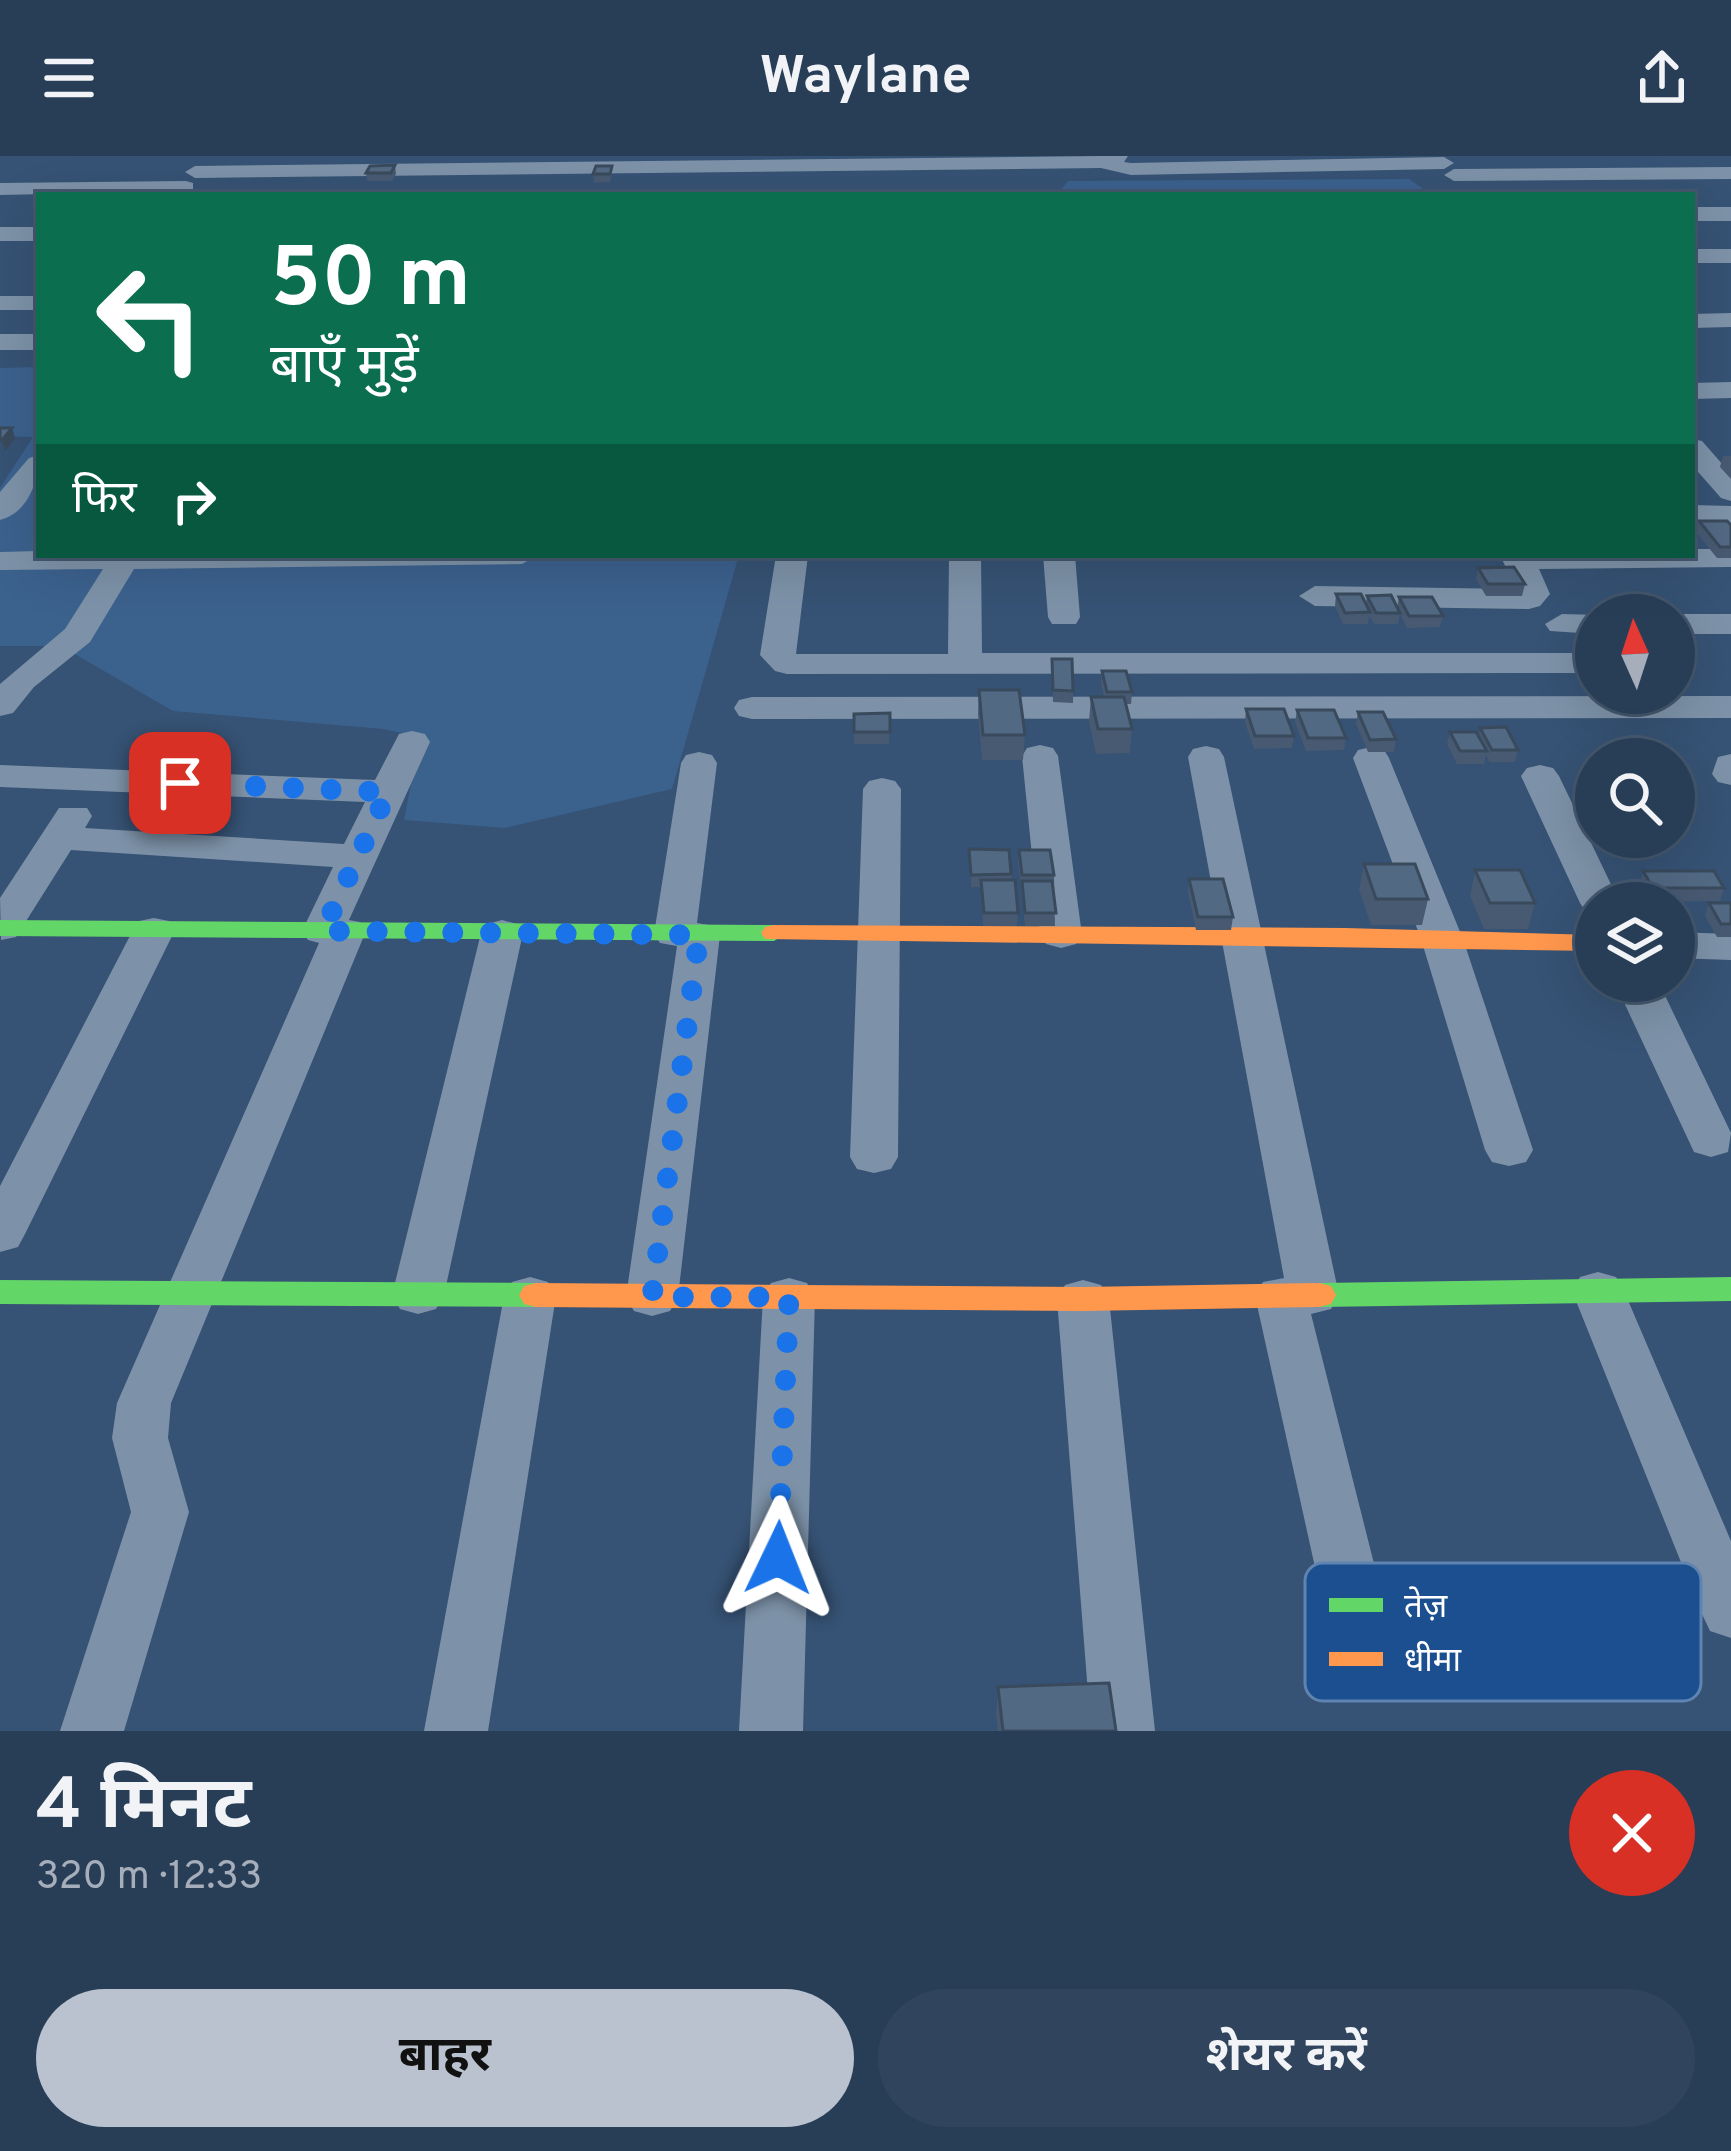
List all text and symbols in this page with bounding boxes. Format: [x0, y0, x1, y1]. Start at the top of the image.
text: Waylane [759, 44, 972, 113]
icon: menu [36, 45, 102, 111]
icon: share [1629, 45, 1695, 111]
text: 50 m [270, 230, 471, 336]
icon: left [72, 240, 228, 396]
text: बाएँ मुड़ें [270, 334, 419, 403]
icon: right [161, 468, 227, 534]
text: फिर [72, 472, 137, 529]
north arrow [1575, 594, 1695, 714]
map controls [1575, 594, 1695, 1002]
pin [129, 732, 231, 834]
button: search [1575, 738, 1695, 858]
icon: arrive [147, 750, 213, 816]
button: layers [1575, 882, 1695, 1002]
position arrow [715, 1495, 841, 1621]
legend [1305, 1563, 1701, 1701]
text: तेज़ [1404, 1586, 1448, 1630]
text: धीमा [1404, 1641, 1463, 1684]
text: 4 मिनट [36, 1763, 251, 1855]
button: close [1569, 1770, 1695, 1896]
text: 320 m · 12:33 [36, 1854, 262, 1903]
button: बाहर [36, 1989, 854, 2127]
button: शेयर करें [878, 1989, 1695, 2127]

